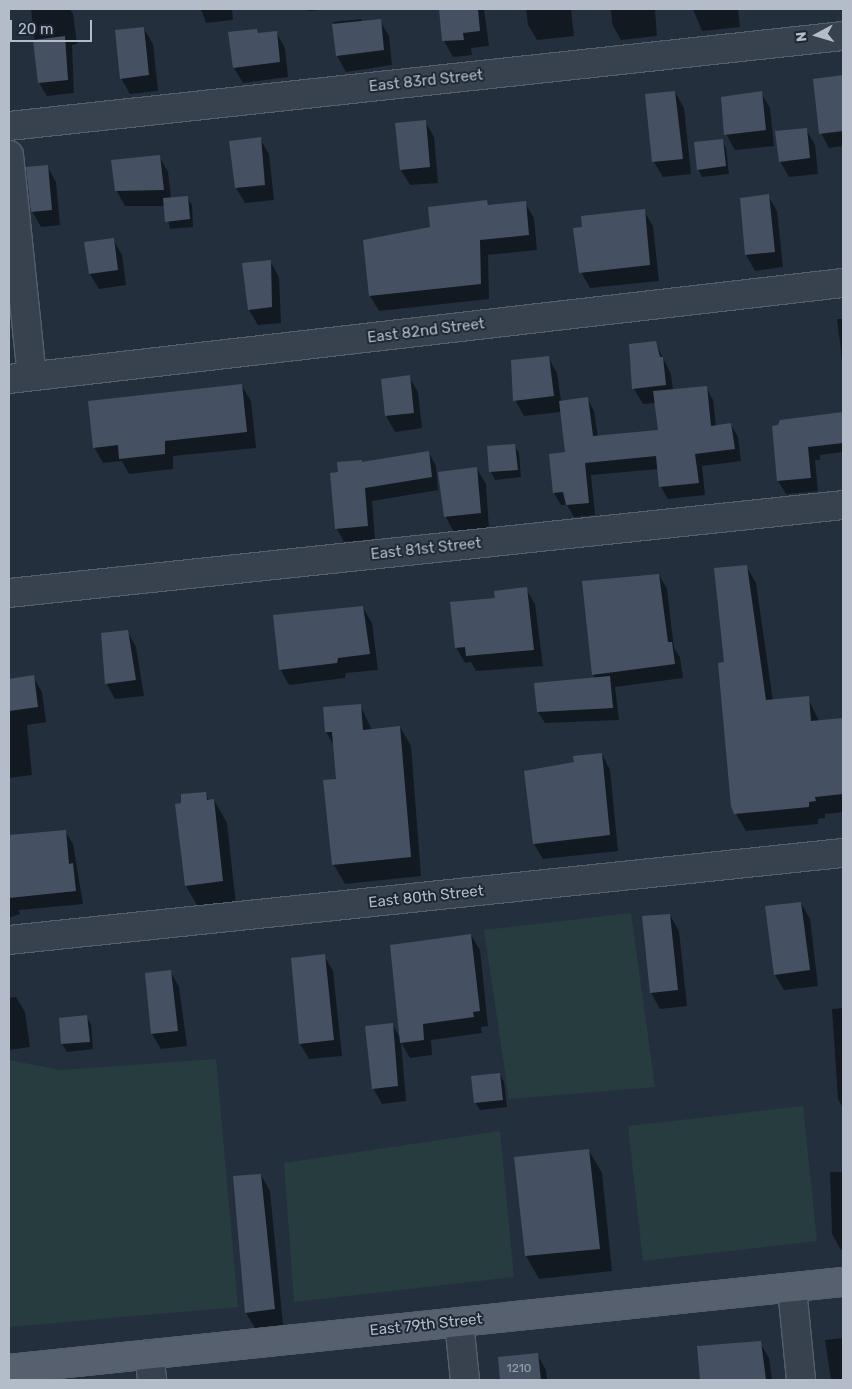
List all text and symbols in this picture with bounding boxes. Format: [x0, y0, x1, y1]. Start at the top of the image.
scale bar [12, 10, 95, 42]
north arrow [792, 10, 842, 60]
text: 20 m [18, 20, 53, 38]
text: N [793, 31, 811, 43]
street label: East 83rd Street [368, 66, 484, 96]
street label: East 82nd Street [366, 315, 486, 347]
street label: East 81st Street [370, 534, 482, 564]
street label: East 80th Street [368, 882, 484, 912]
street label: East 79th Street [369, 1310, 483, 1340]
house number: 1210 [507, 1362, 531, 1376]

